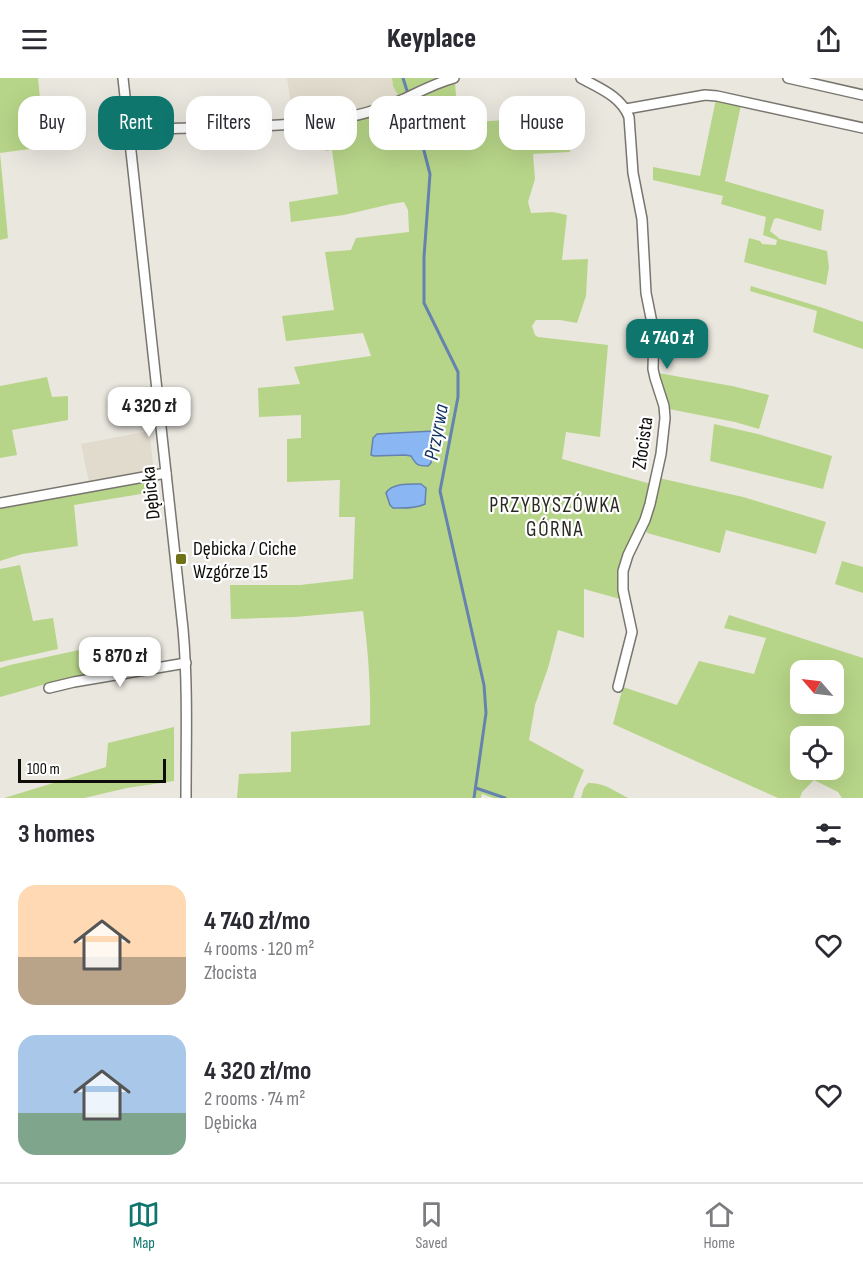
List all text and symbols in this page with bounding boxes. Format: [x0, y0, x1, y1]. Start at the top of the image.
icon: menu [18, 23, 51, 56]
text: Keyplace [387, 23, 476, 55]
icon: share [812, 23, 845, 56]
chip: Buy [18, 96, 86, 150]
chip: Rent [98, 96, 174, 150]
chip: Filters [186, 96, 272, 150]
chip: New [284, 96, 357, 150]
chip: Apartment [369, 96, 487, 150]
chip: House [499, 96, 585, 150]
pin: 4 740 zł [605, 319, 729, 370]
text: 4 740 zł [640, 326, 694, 350]
pin: 4 320 zł [87, 387, 211, 438]
text: 4 320 zł [122, 394, 176, 418]
water label: Przyrwa [419, 402, 454, 462]
street label: Złocista [627, 415, 659, 471]
street label: Dębicka [136, 465, 166, 521]
district label: PRZYBYSZÓWKA GÓRNA [489, 493, 621, 542]
place label: Dębicka / Ciche Wzgórze 15 [193, 537, 296, 584]
marker: Dębicka / Ciche Wzgórze 15 [174, 552, 188, 566]
pin: 5 870 zł [58, 637, 182, 688]
text: 5 870 zł [93, 644, 147, 668]
north arrow [790, 660, 844, 714]
map controls [790, 660, 844, 780]
button: locate [790, 726, 844, 780]
scale bar [18, 756, 166, 784]
text: 100 m [27, 760, 60, 779]
icon: filters [812, 818, 845, 851]
text: 3 homes [18, 819, 95, 850]
text: 4 740 zł/mo [204, 906, 310, 937]
icon: home [66, 909, 138, 981]
icon: heart [812, 929, 845, 962]
text: 4 rooms · 120 m² [204, 937, 315, 961]
text: Złocista [204, 961, 257, 985]
text: 4 320 zł/mo [204, 1056, 311, 1087]
icon: home [66, 1059, 138, 1131]
icon: heart [812, 1079, 845, 1112]
text: 2 rooms · 74 m² [204, 1087, 305, 1111]
text: Dębicka [204, 1111, 257, 1135]
tab: Map [127, 1198, 160, 1253]
tab: Saved [415, 1198, 448, 1253]
tab: Home [703, 1198, 736, 1253]

